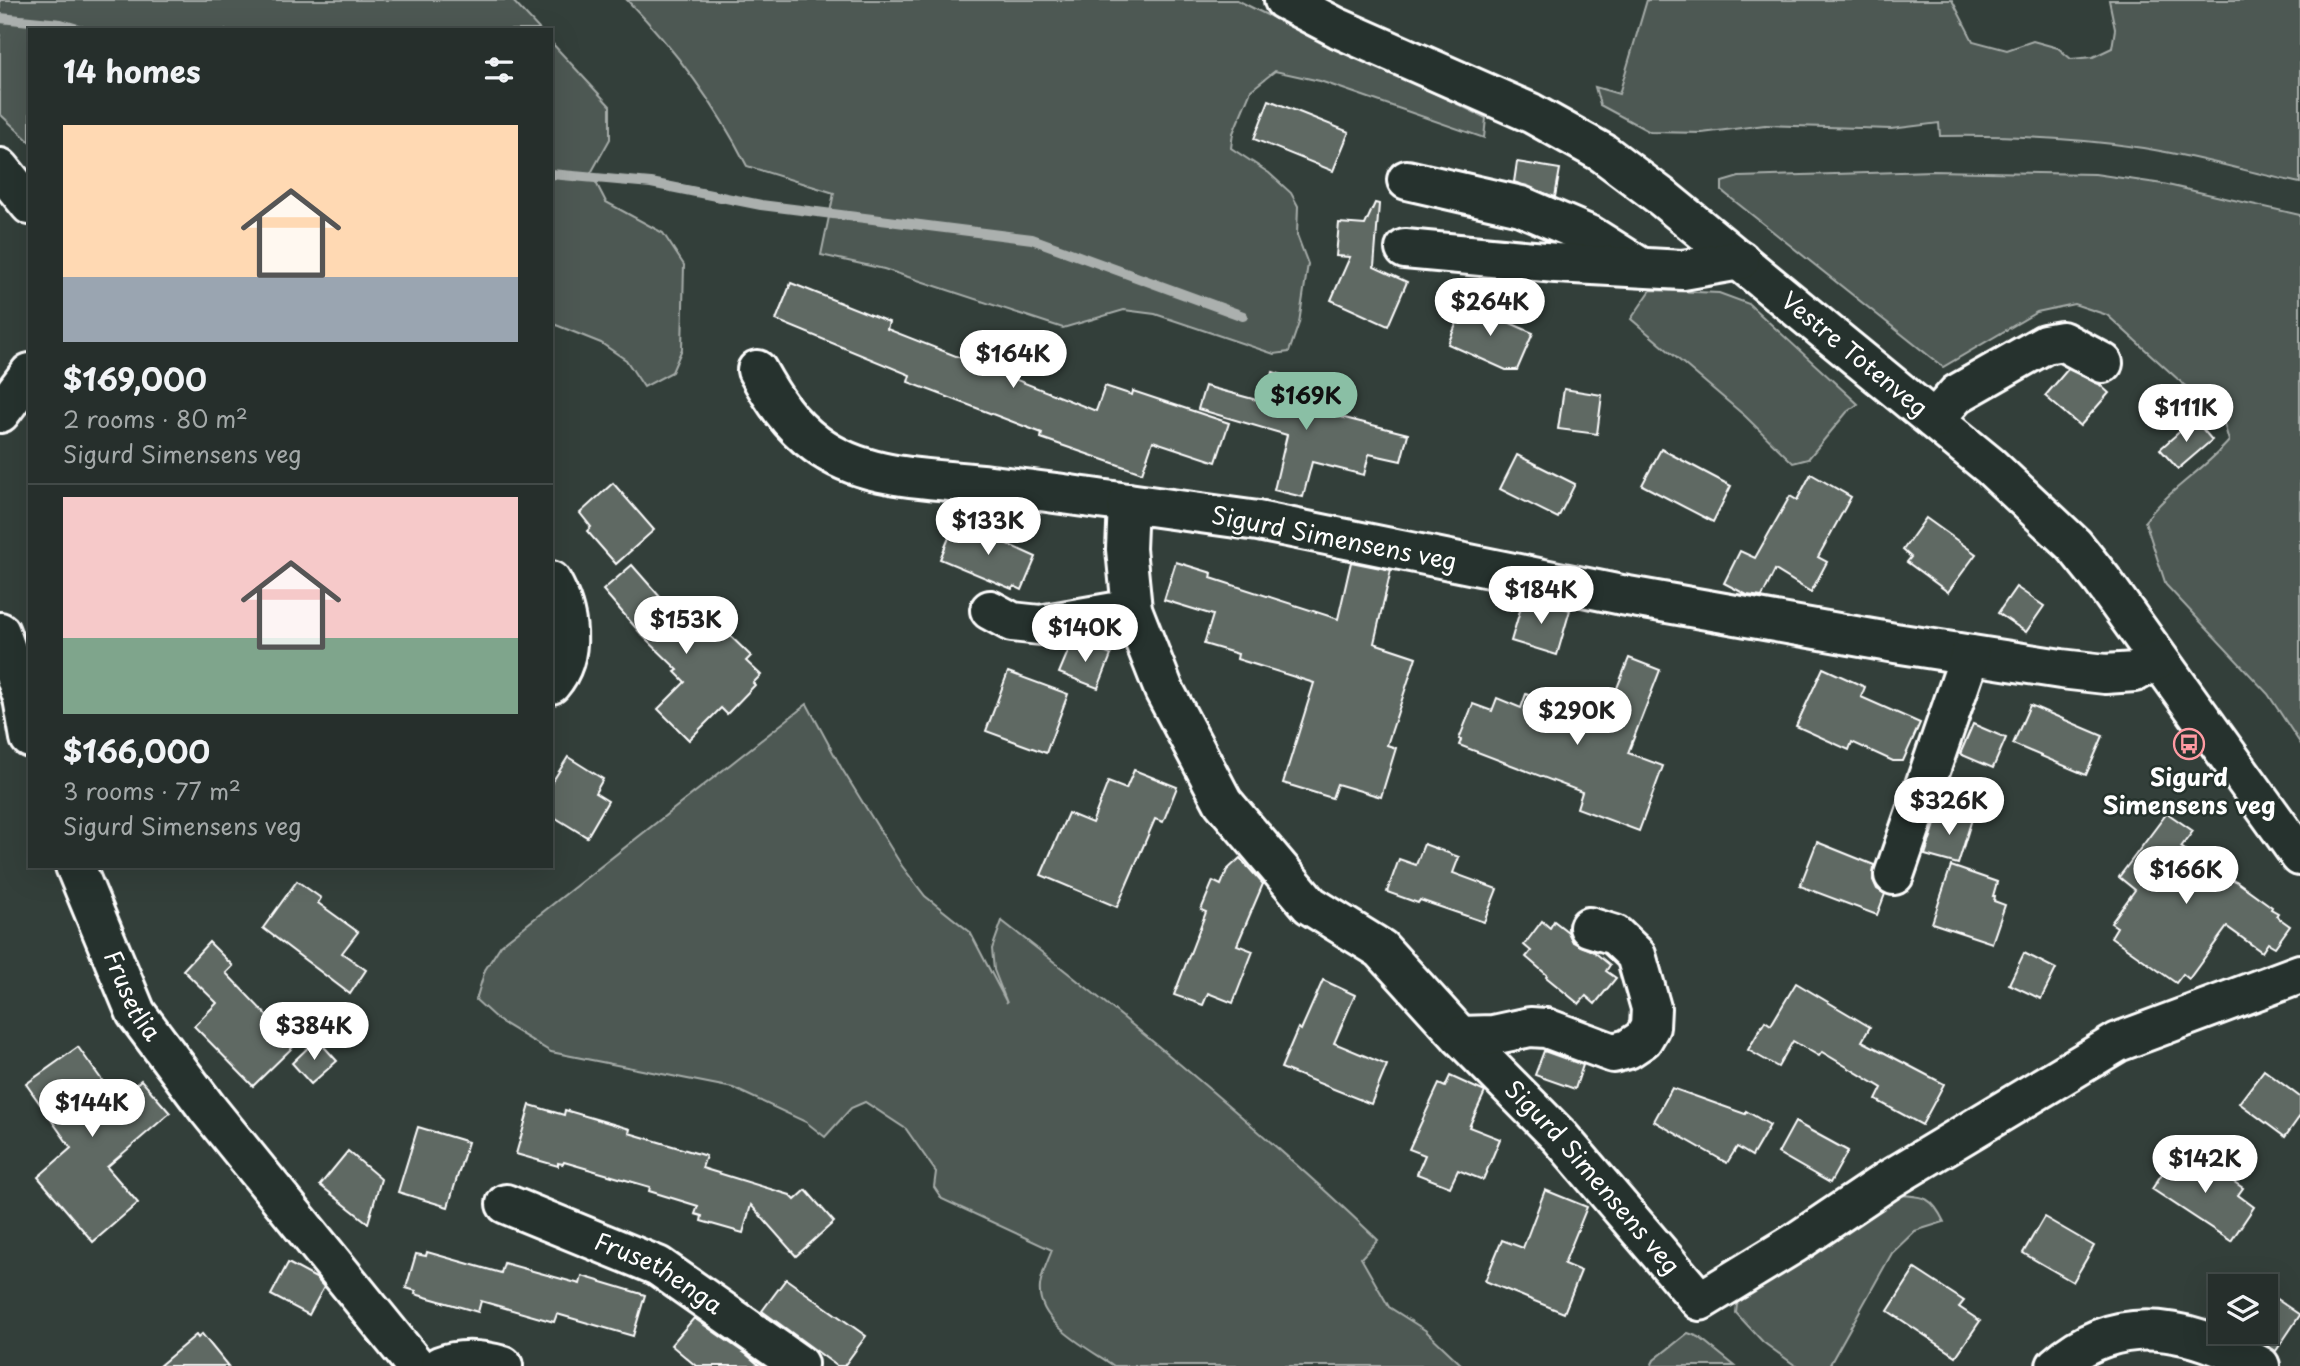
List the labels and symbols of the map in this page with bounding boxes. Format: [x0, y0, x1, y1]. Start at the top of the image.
pin: $264K [1441, 278, 1539, 338]
street label: Vestre Totenveg [1774, 282, 1937, 424]
pin: $164K [964, 330, 1062, 390]
pin: $169K [1257, 372, 1355, 432]
pin: $111K [2137, 384, 2235, 444]
street label: Sigurd Simensens veg [1209, 496, 1460, 578]
pin: $133K [939, 498, 1037, 557]
pin: $184K [1492, 566, 1590, 626]
pin: $153K [637, 596, 735, 656]
pin: $140K [1036, 604, 1134, 664]
pin: $290K [1528, 688, 1626, 747]
bus stop icon: Sigurd Simensens veg [2172, 727, 2206, 761]
place label: Sigurd Simensens veg [2102, 758, 2276, 822]
pin: $326K [1900, 778, 1998, 837]
pin: $166K [2137, 846, 2235, 906]
street label: Frusetlia [96, 944, 171, 1048]
pin: $384K [265, 1002, 363, 1062]
street label: Sigurd Simensens veg [1497, 1071, 1690, 1281]
pin: $144K [43, 1080, 141, 1139]
pin: $142K [2156, 1136, 2254, 1195]
street label: Frusethenga [590, 1222, 731, 1322]

